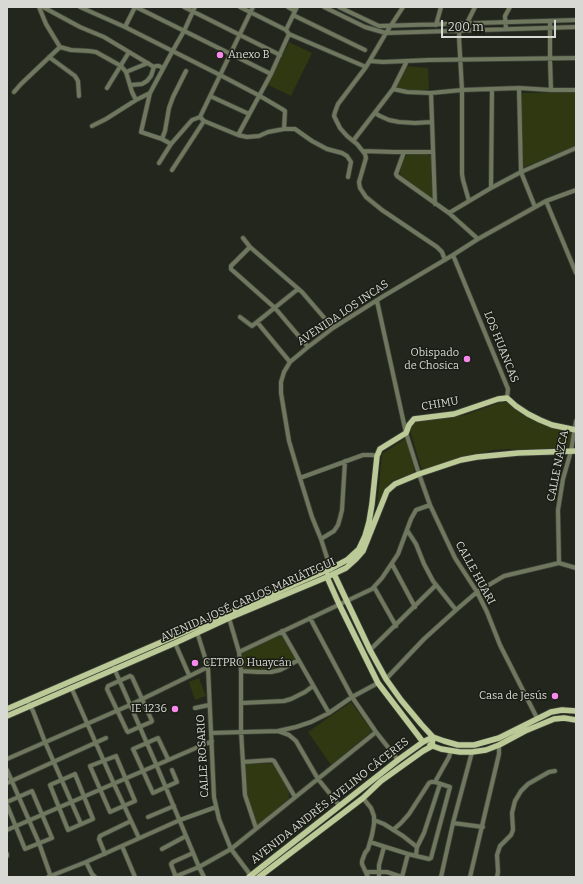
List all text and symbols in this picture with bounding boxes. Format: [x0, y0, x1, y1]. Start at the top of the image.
scale bar [443, 12, 558, 38]
text: 200 m [448, 20, 484, 34]
place label: Anexo B [228, 48, 270, 62]
marker: Anexo B [215, 50, 225, 60]
street label: AVENIDA LOS INCAS [295, 278, 391, 348]
street label: LOS HUANCAS [481, 309, 521, 385]
place label: Obispado de Chosica [404, 346, 459, 372]
marker: Obispado de Chosica [462, 354, 472, 364]
street label: CHIMU [420, 394, 460, 414]
street label: CALLE NAZCA [545, 429, 571, 503]
street label: CALLE HUARI [452, 539, 498, 607]
street label: AVENIDA JOSÉ CARLOS MARIÁTEGUI [159, 555, 337, 645]
place label: CETPRO Huaycán [203, 656, 292, 670]
marker: CETPRO Huaycán [190, 658, 200, 668]
place label: Casa de Jesús [479, 689, 547, 703]
marker: Casa de Jesús [550, 691, 560, 701]
place label: IE 1236 [131, 702, 167, 716]
marker: IE 1236 [170, 704, 180, 714]
street label: CALLE ROSARIO [194, 714, 212, 798]
street label: AVENIDA ANDRÉS AVELINO CÁCERES [248, 735, 412, 867]

